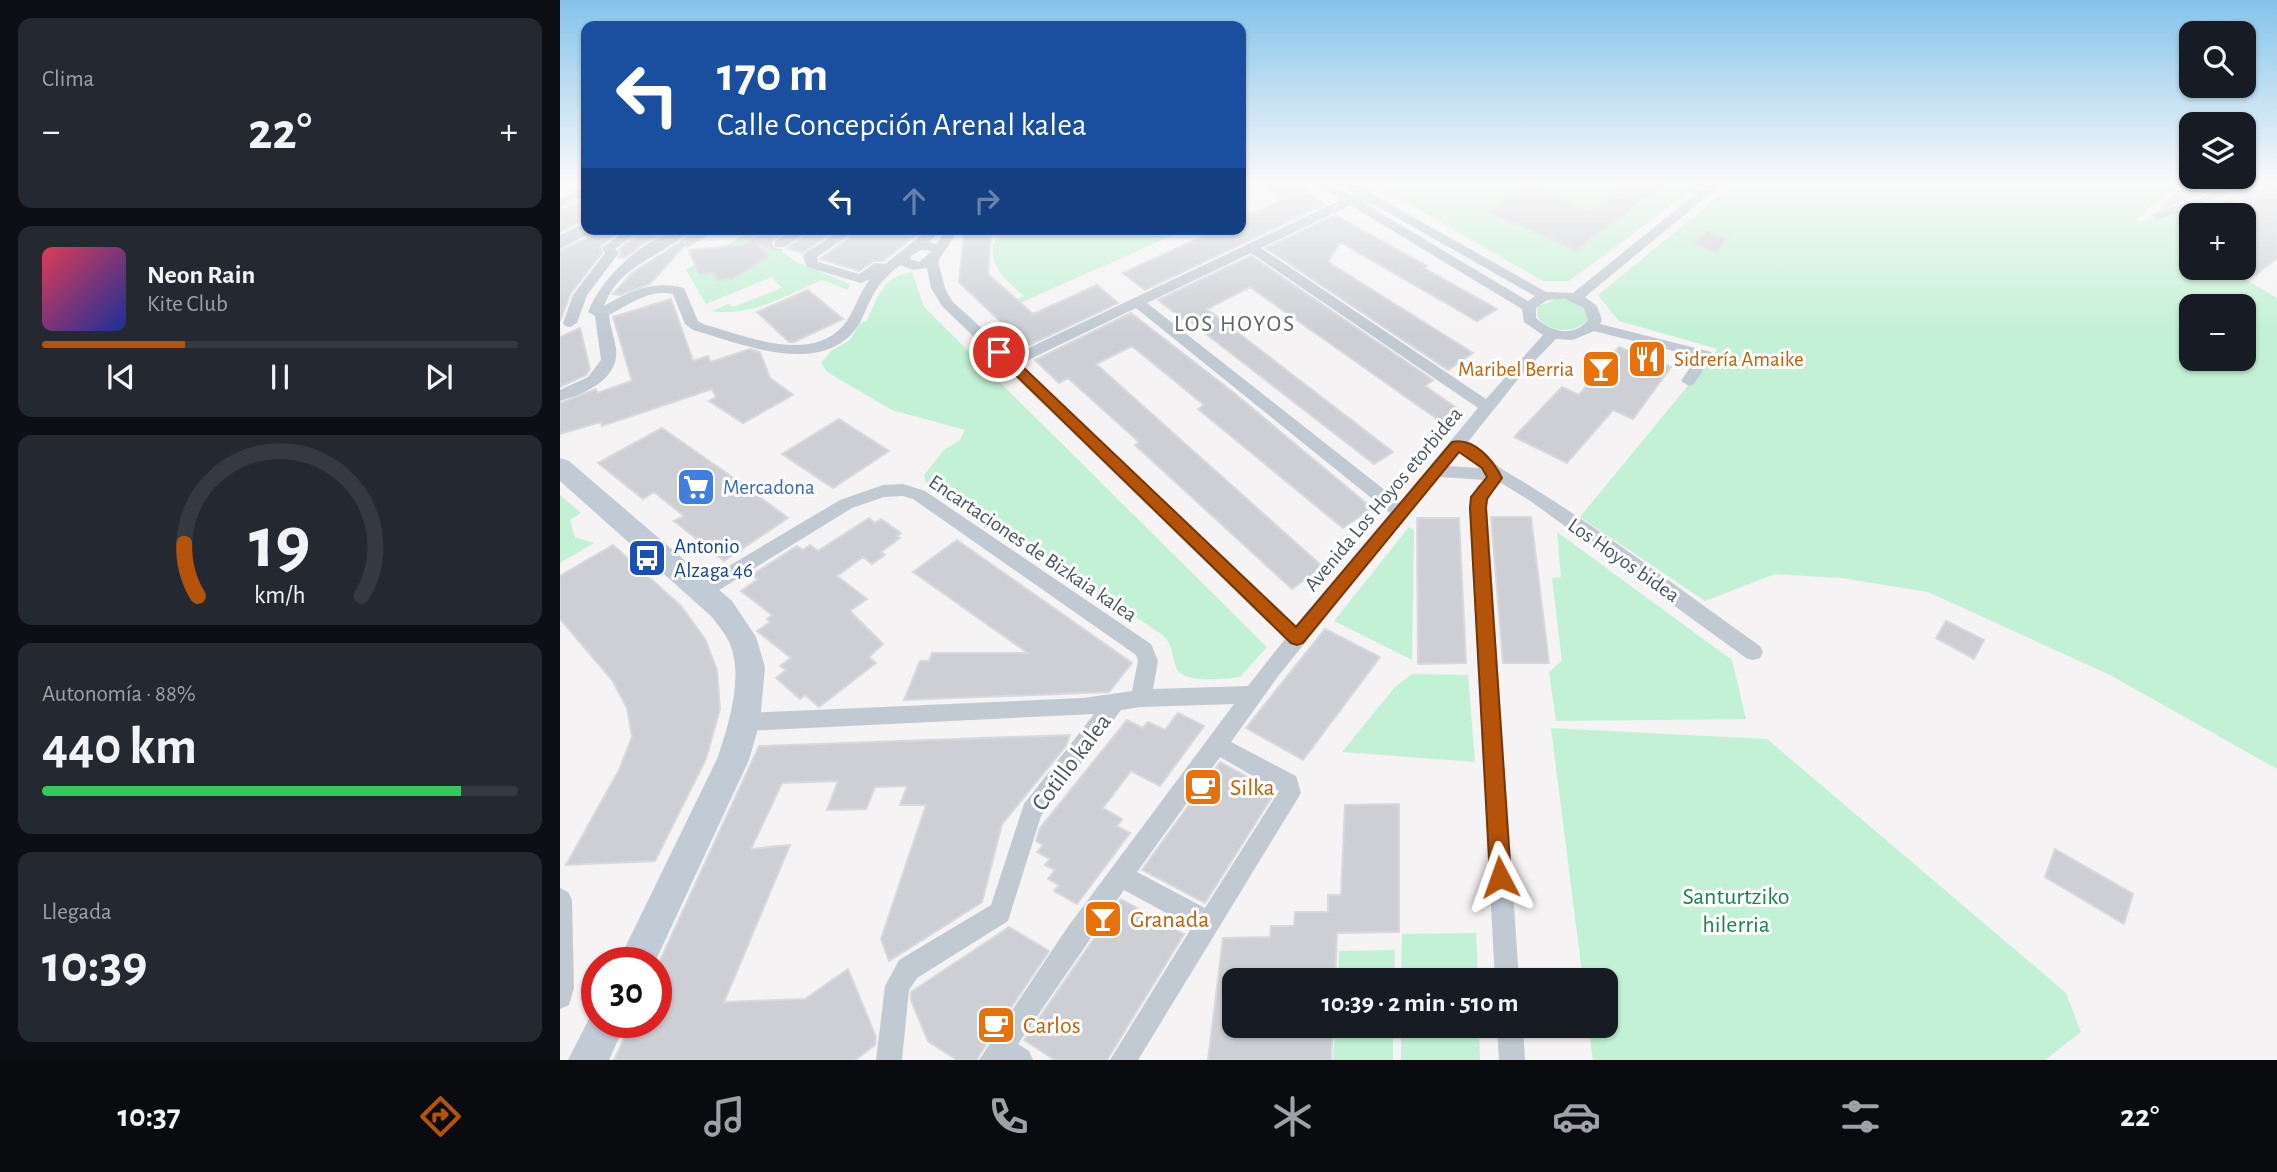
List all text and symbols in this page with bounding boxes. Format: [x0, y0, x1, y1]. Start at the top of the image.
map controls [2179, 21, 2256, 371]
button: search [2179, 21, 2256, 98]
icon: left [602, 49, 693, 140]
text: 170 m [717, 51, 828, 100]
text: Clima [42, 68, 94, 91]
text: 22° [248, 106, 312, 158]
text: Calle Concepción Arenal kalea [717, 109, 1087, 141]
button: layers [2179, 112, 2256, 189]
text: − [42, 113, 60, 151]
text: + [500, 113, 518, 151]
icon: left [822, 182, 860, 220]
icon: ahead [895, 182, 933, 220]
icon: right [968, 182, 1006, 220]
button: + [2179, 203, 2256, 280]
text: Neon Rain [147, 262, 255, 288]
text: Kite Club [147, 293, 228, 316]
button: − [2179, 294, 2256, 371]
district label: LOS HOYOS [1174, 313, 1296, 336]
pin [969, 322, 1029, 382]
icon: arrive [980, 333, 1018, 371]
restaurant icon: Sidrería Amaike [1626, 338, 1668, 380]
bar icon: Maribel Berria [1580, 348, 1622, 390]
place label: Sidrería Amaike [1674, 349, 1804, 370]
icon: previous [102, 358, 140, 396]
icon: pause [261, 358, 299, 396]
icon: next [420, 358, 458, 396]
place label: Maribel Berria [1458, 359, 1574, 380]
street label: Avenida Los Hoyos etorbidea [1300, 403, 1467, 595]
supermarket icon: Mercadona [675, 466, 717, 508]
street label: Encartaciones de Bizkaia kalea [925, 471, 1141, 626]
place label: Mercadona [723, 477, 815, 498]
text: 19 [249, 508, 311, 581]
street label: Los Hoyos bidea [1564, 514, 1683, 607]
place label: Antonio Alzaga 46 [674, 536, 753, 581]
bus stop icon: Antonio Alzaga 46 [626, 537, 668, 579]
text: km/h [254, 583, 306, 608]
text: Autonomía · 88% [42, 683, 196, 706]
street label: Cotillo kalea [1028, 710, 1116, 816]
text: 440 km [42, 721, 197, 773]
cafe icon: Silka [1182, 766, 1224, 808]
place label: Silka [1230, 776, 1275, 800]
position arrow [1463, 840, 1537, 914]
park label: Santurtziko hilerria [1682, 885, 1790, 937]
bar icon: Granada [1082, 898, 1124, 940]
text: Llegada [42, 901, 112, 924]
place label: Granada [1130, 908, 1209, 932]
text: 10:39 [42, 939, 147, 991]
speed limit sign: 30 [581, 947, 672, 1038]
text: 10:39 · 2 min · 510 m [1322, 990, 1518, 1016]
cafe icon: Carlos [975, 1004, 1017, 1046]
place label: Carlos [1023, 1014, 1081, 1038]
icon: directions [416, 1092, 465, 1141]
icon: music [700, 1092, 749, 1141]
icon: phone [984, 1092, 1033, 1141]
icon: climate [1268, 1092, 1317, 1141]
icon: car [1552, 1092, 1601, 1141]
icon: filters [1836, 1092, 1885, 1141]
text: 10:37 [118, 1100, 181, 1132]
text: 22° [2120, 1100, 2159, 1132]

